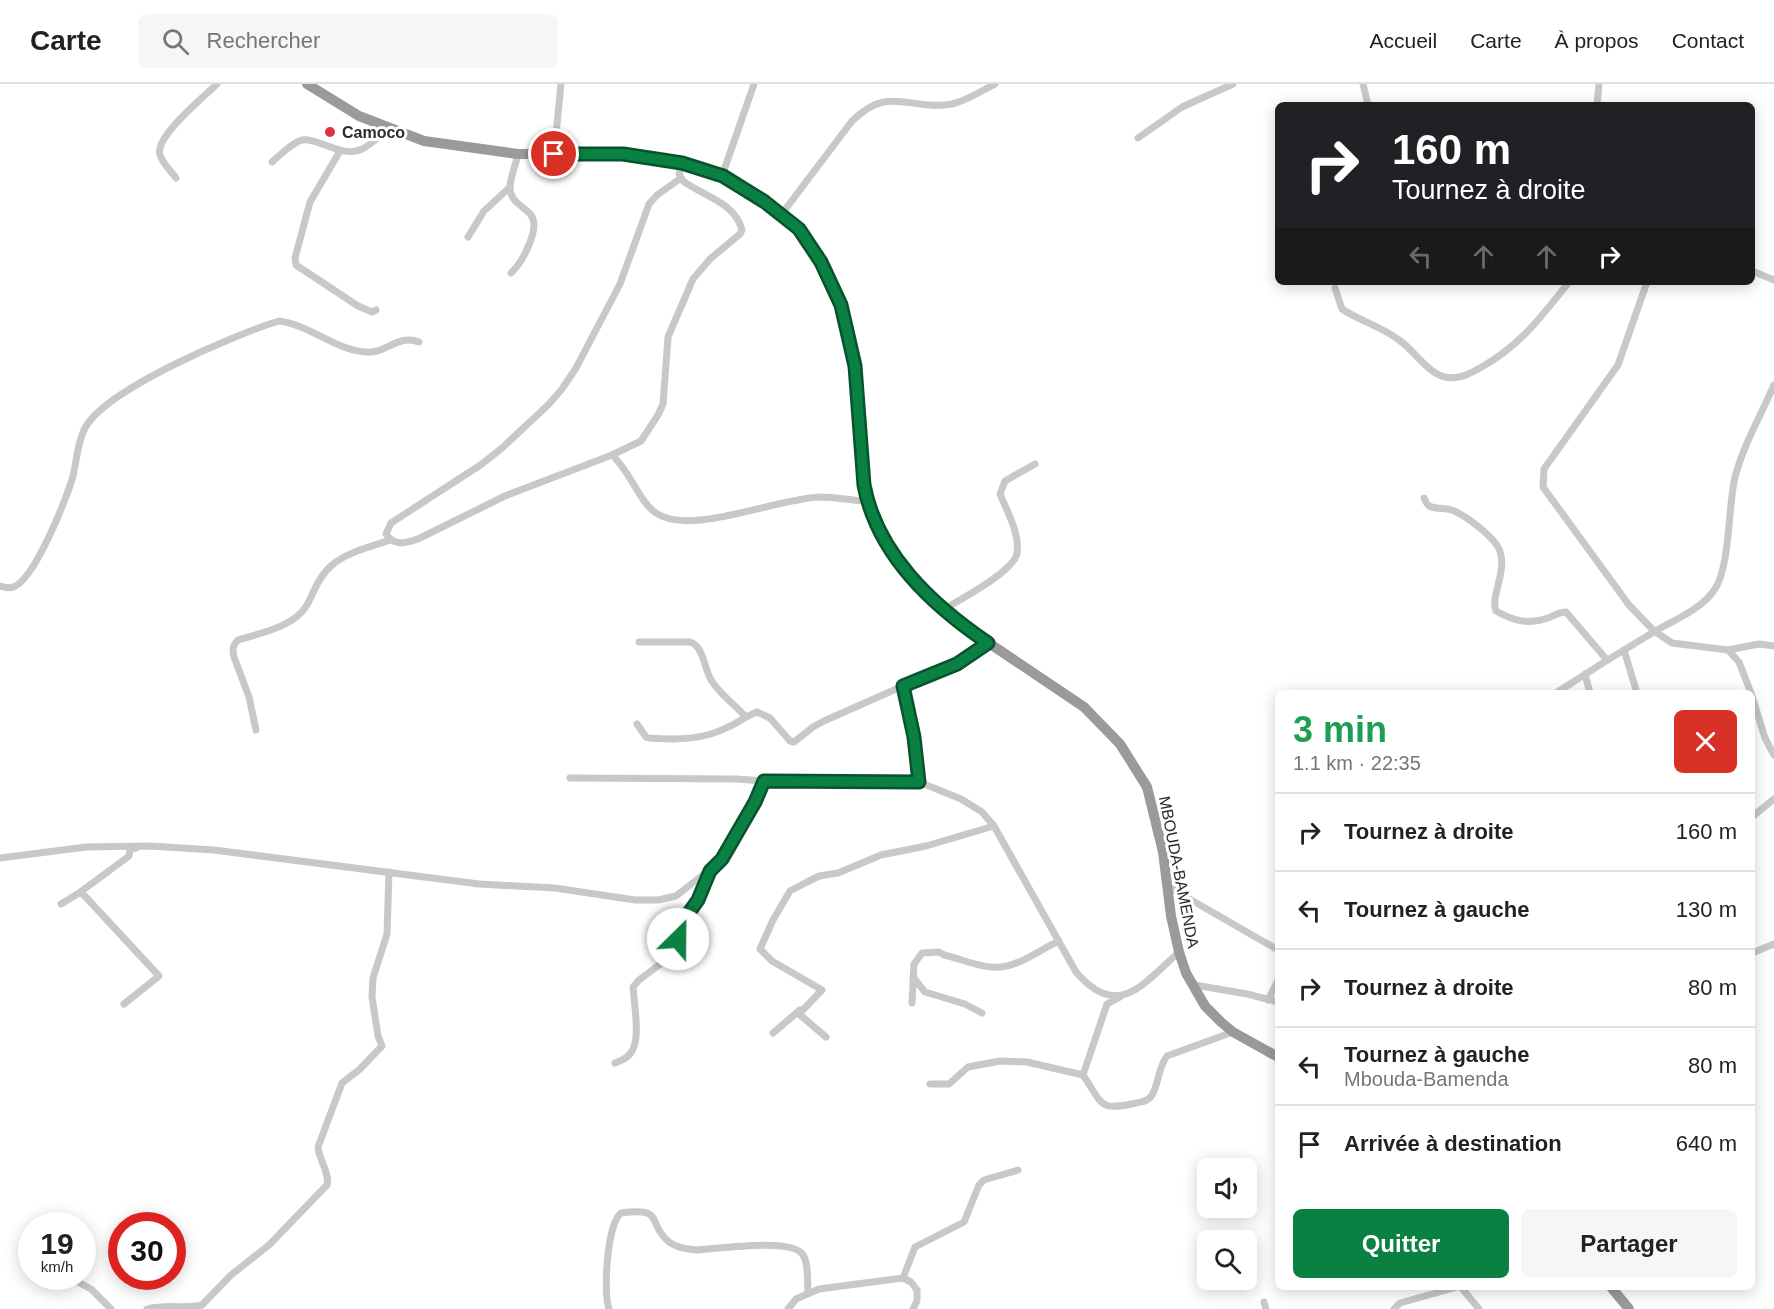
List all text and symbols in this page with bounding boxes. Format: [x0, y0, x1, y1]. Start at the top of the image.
search box [138, 14, 558, 68]
text: Carte [30, 25, 102, 56]
icon: search [159, 25, 192, 58]
text: Rechercher [207, 28, 320, 53]
text: Accueil [1370, 29, 1437, 52]
text: Carte [1470, 29, 1522, 52]
text: À propos [1555, 29, 1639, 52]
text: Contact [1672, 29, 1744, 52]
place label: Camoco [342, 124, 405, 141]
marker: Camoco [323, 125, 337, 139]
icon: right [1293, 126, 1371, 204]
text: 160 m [1392, 126, 1511, 173]
pin [528, 128, 579, 179]
icon: arrive [537, 137, 570, 170]
text: Tournez à droite [1392, 175, 1586, 205]
icon: left [1404, 240, 1437, 273]
icon: ahead [1467, 240, 1500, 273]
icon: ahead [1530, 240, 1563, 273]
icon: right [1593, 240, 1626, 273]
text: 3 min [1293, 709, 1387, 750]
button: close [1674, 710, 1737, 773]
text: 1.1 km · 22:35 [1293, 752, 1421, 774]
street label: MBOUDA-BAMENDA [1156, 794, 1202, 950]
icon: right [1293, 816, 1326, 849]
text: Tournez à droite [1344, 819, 1514, 844]
text: 160 m [1676, 819, 1737, 844]
icon: left [1293, 894, 1326, 927]
text: Tournez à gauche [1344, 897, 1529, 922]
text: 130 m [1676, 897, 1737, 922]
position arrow [646, 907, 710, 971]
icon: right [1293, 972, 1326, 1005]
text: Tournez à droite [1344, 975, 1514, 1000]
text: 80 m [1688, 975, 1737, 1000]
text: Tournez à gauche [1344, 1042, 1529, 1067]
icon: left [1293, 1050, 1326, 1083]
text: 80 m [1688, 1053, 1737, 1078]
text: Mbouda-Bamenda [1344, 1068, 1509, 1090]
icon: arrive [1293, 1128, 1326, 1161]
text: Arrivée à destination [1344, 1131, 1562, 1156]
text: 640 m [1676, 1131, 1737, 1156]
map controls [1197, 1158, 1257, 1290]
button: sound [1197, 1158, 1257, 1218]
button: Quitter [1293, 1209, 1509, 1278]
button: Partager [1521, 1209, 1737, 1278]
speed limit sign: 30 [108, 1212, 186, 1290]
text: 19 [40, 1227, 74, 1260]
button: search [1197, 1230, 1257, 1290]
text: km/h [41, 1258, 73, 1275]

